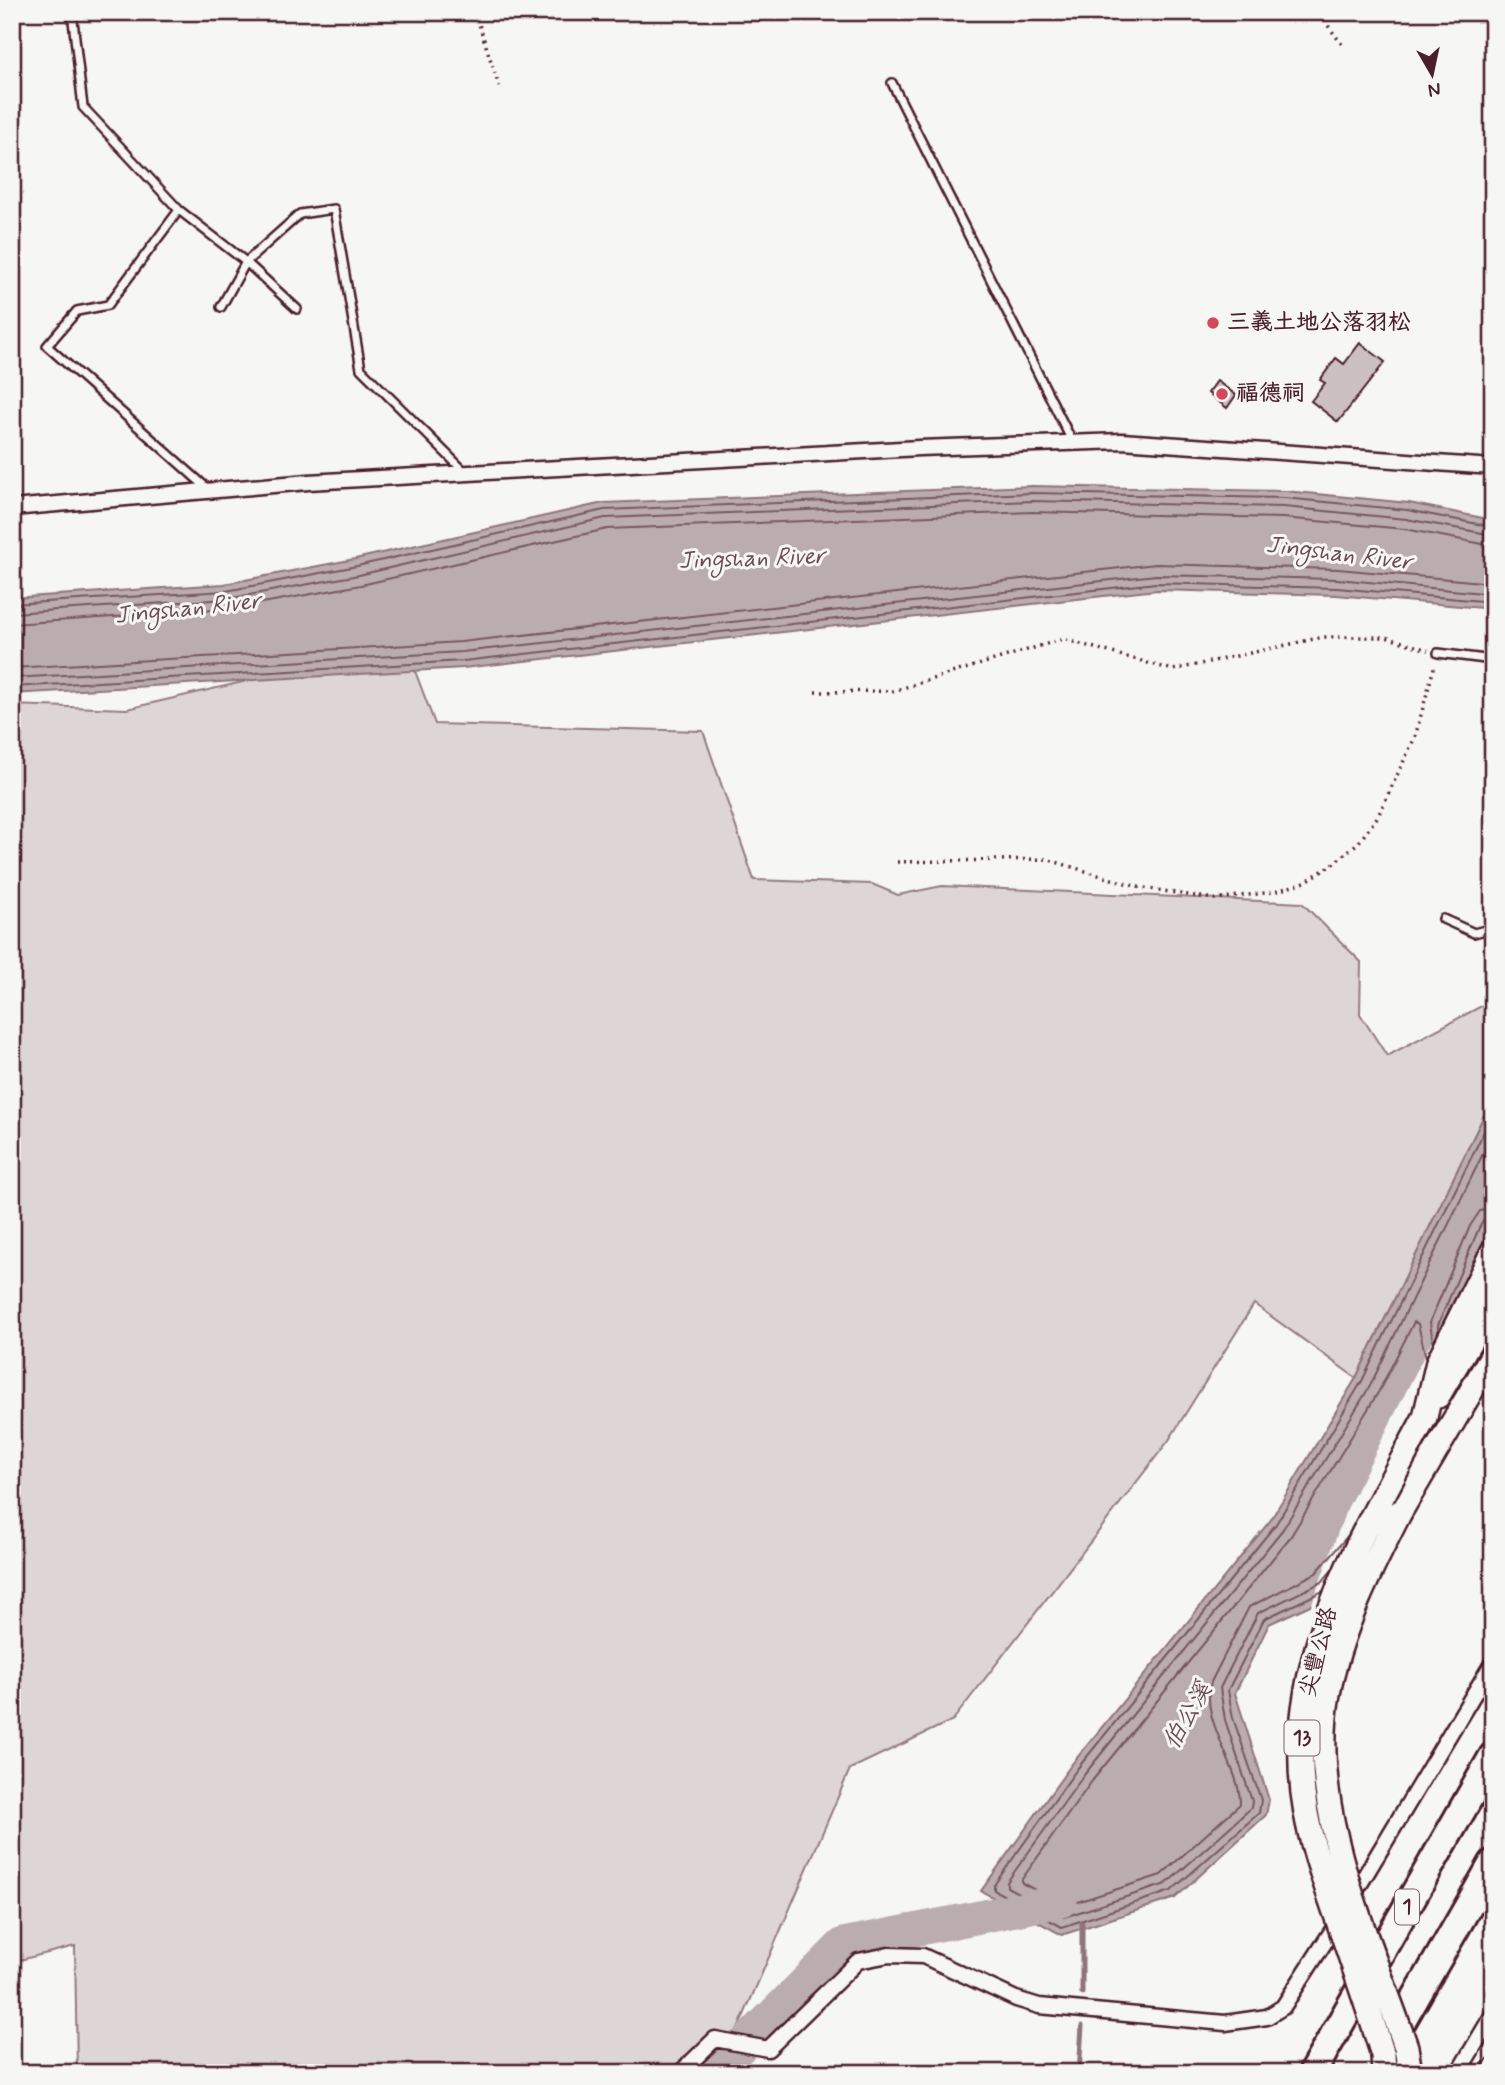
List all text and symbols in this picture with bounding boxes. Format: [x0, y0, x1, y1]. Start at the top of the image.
north arrow [1396, 38, 1466, 108]
text: N [1426, 76, 1443, 103]
place label: 三義土地公落羽松 [1227, 308, 1411, 338]
marker: 三義土地公落羽松 [1205, 315, 1221, 331]
place label: 福德祠 [1236, 379, 1305, 409]
marker: 福德祠 [1214, 386, 1230, 402]
water label: Jingshan River [1264, 530, 1416, 581]
water label: Jingshan River [678, 541, 829, 579]
water label: Jingshan River [113, 586, 266, 634]
street label: 尖豐公路 [1293, 1604, 1345, 1700]
water label: 伯公溪 [1157, 1675, 1220, 1755]
road number: 13 [1284, 1720, 1320, 1756]
road number: 1 [1395, 1890, 1419, 1924]

